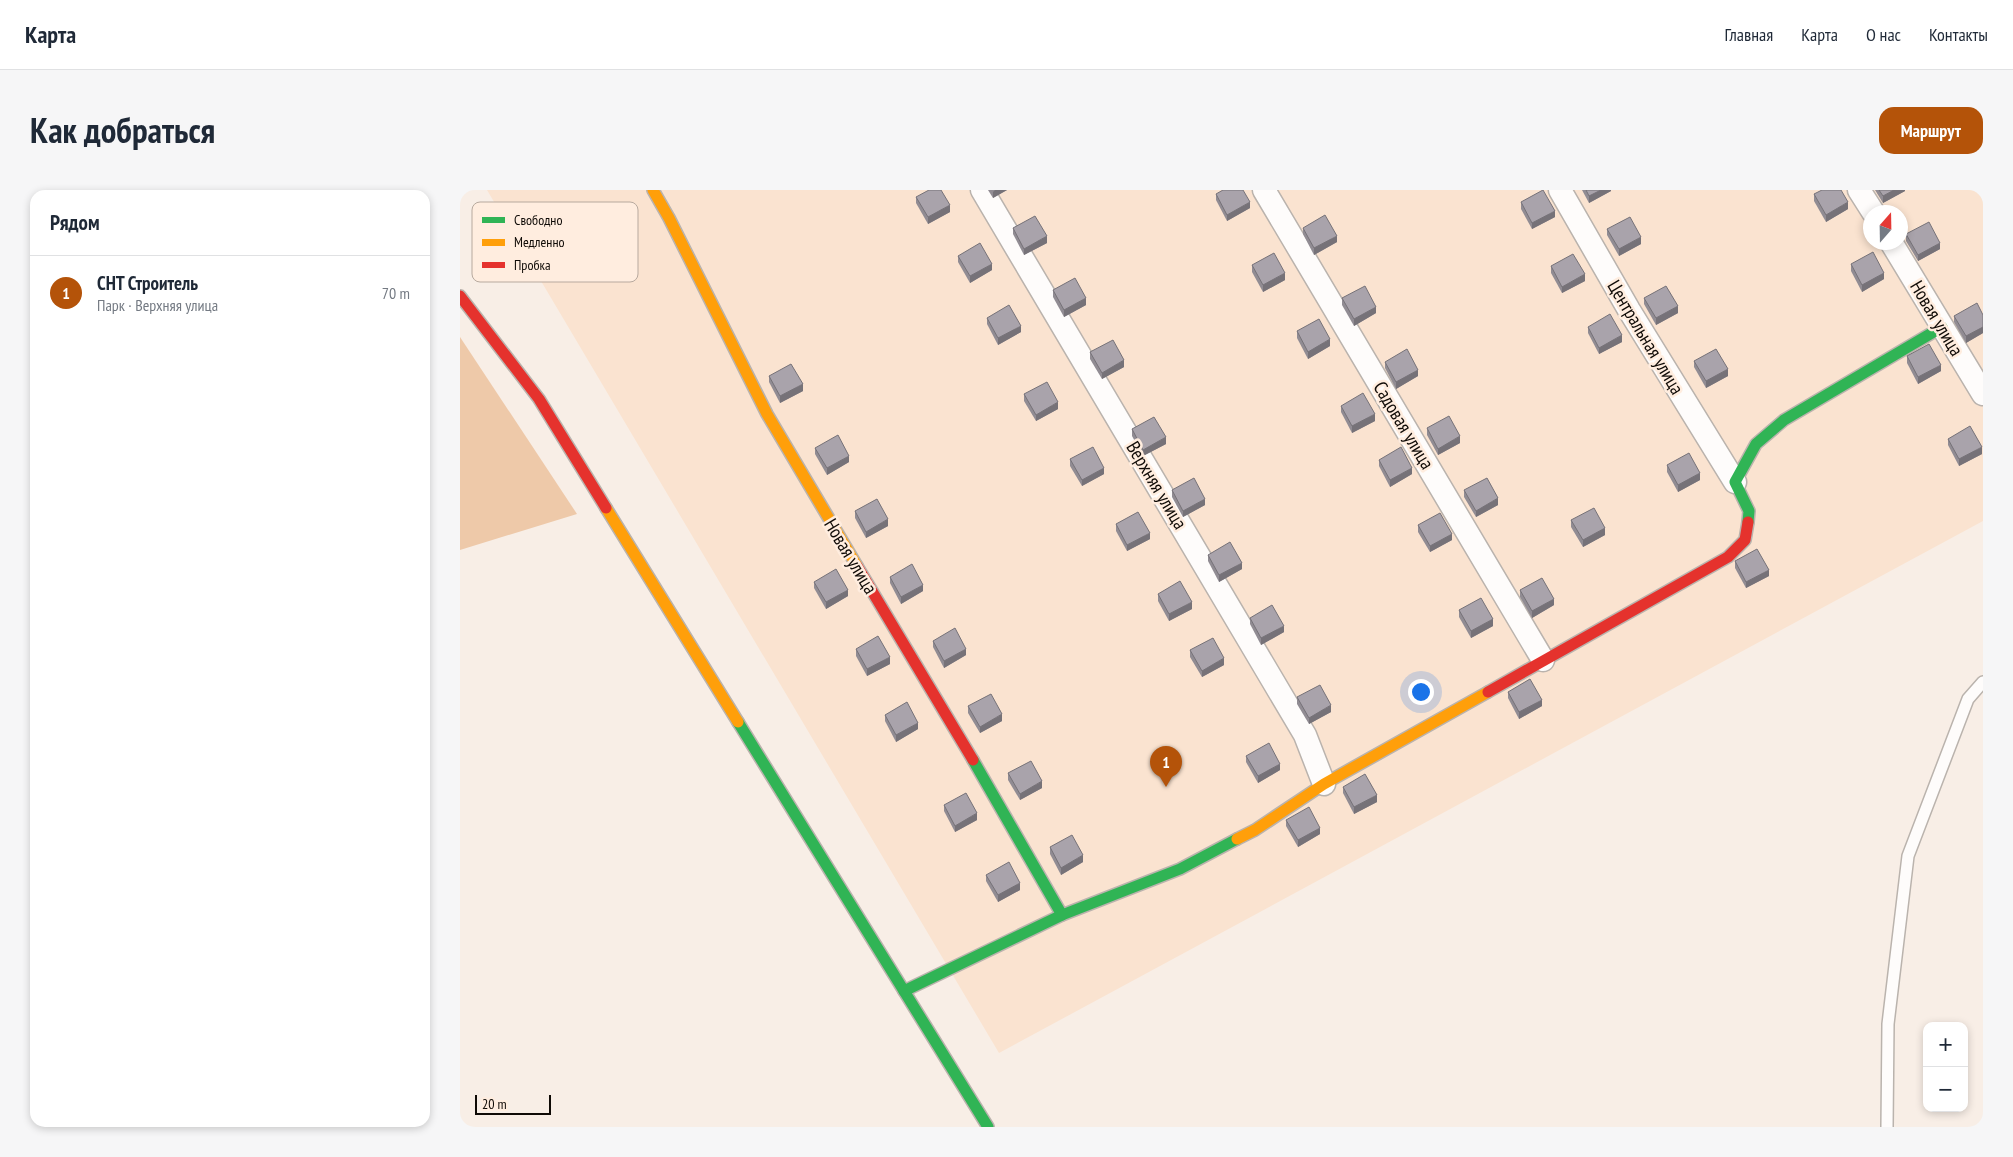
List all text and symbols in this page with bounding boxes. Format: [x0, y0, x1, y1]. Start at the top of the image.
text: Карта [25, 19, 76, 50]
text: Главная [1725, 23, 1773, 46]
text: Карта [1801, 23, 1838, 46]
text: О нас [1866, 23, 1901, 46]
text: Контакты [1929, 23, 1988, 46]
text: Как добраться [30, 107, 215, 153]
button: Маршрут [1879, 107, 1983, 154]
legend [472, 202, 638, 282]
north arrow [1863, 205, 1908, 250]
text: Рядом [50, 209, 100, 236]
text: Свободно [514, 211, 562, 229]
text: Медленно [514, 233, 565, 251]
text: Пробка [514, 256, 551, 274]
text: СНТ Строитель [97, 271, 198, 295]
street label: Центральная улица [1602, 275, 1690, 399]
street label: Новая улица [1905, 276, 1969, 360]
text: 1 [62, 283, 70, 303]
text: 70 m [382, 283, 410, 303]
text: Парк · Верхняя улица [97, 295, 218, 315]
street label: Садовая улица [1368, 377, 1440, 473]
street label: Верхняя улица [1121, 437, 1193, 533]
street label: Новая улица [819, 514, 883, 598]
your location [1408, 679, 1434, 705]
pin: 1 [1150, 746, 1182, 787]
map controls [1923, 1022, 1968, 1112]
button: + [1923, 1022, 1968, 1067]
button: − [1923, 1067, 1968, 1112]
scale bar [475, 1092, 551, 1115]
text: 20 m [482, 1095, 507, 1113]

